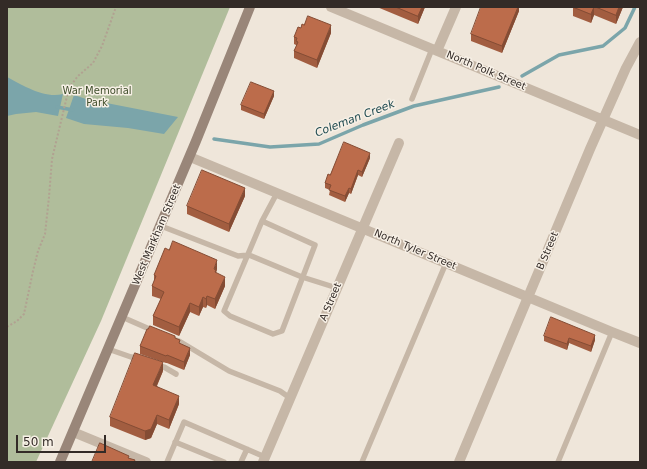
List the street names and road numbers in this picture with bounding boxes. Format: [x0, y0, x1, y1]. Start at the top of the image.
street label: North Polk Street [445, 49, 527, 93]
street label: West Markham Street [130, 183, 184, 287]
street label: North Tyler Street [372, 227, 458, 273]
street label: B Street [535, 230, 561, 272]
street label: A Street [318, 281, 344, 323]

